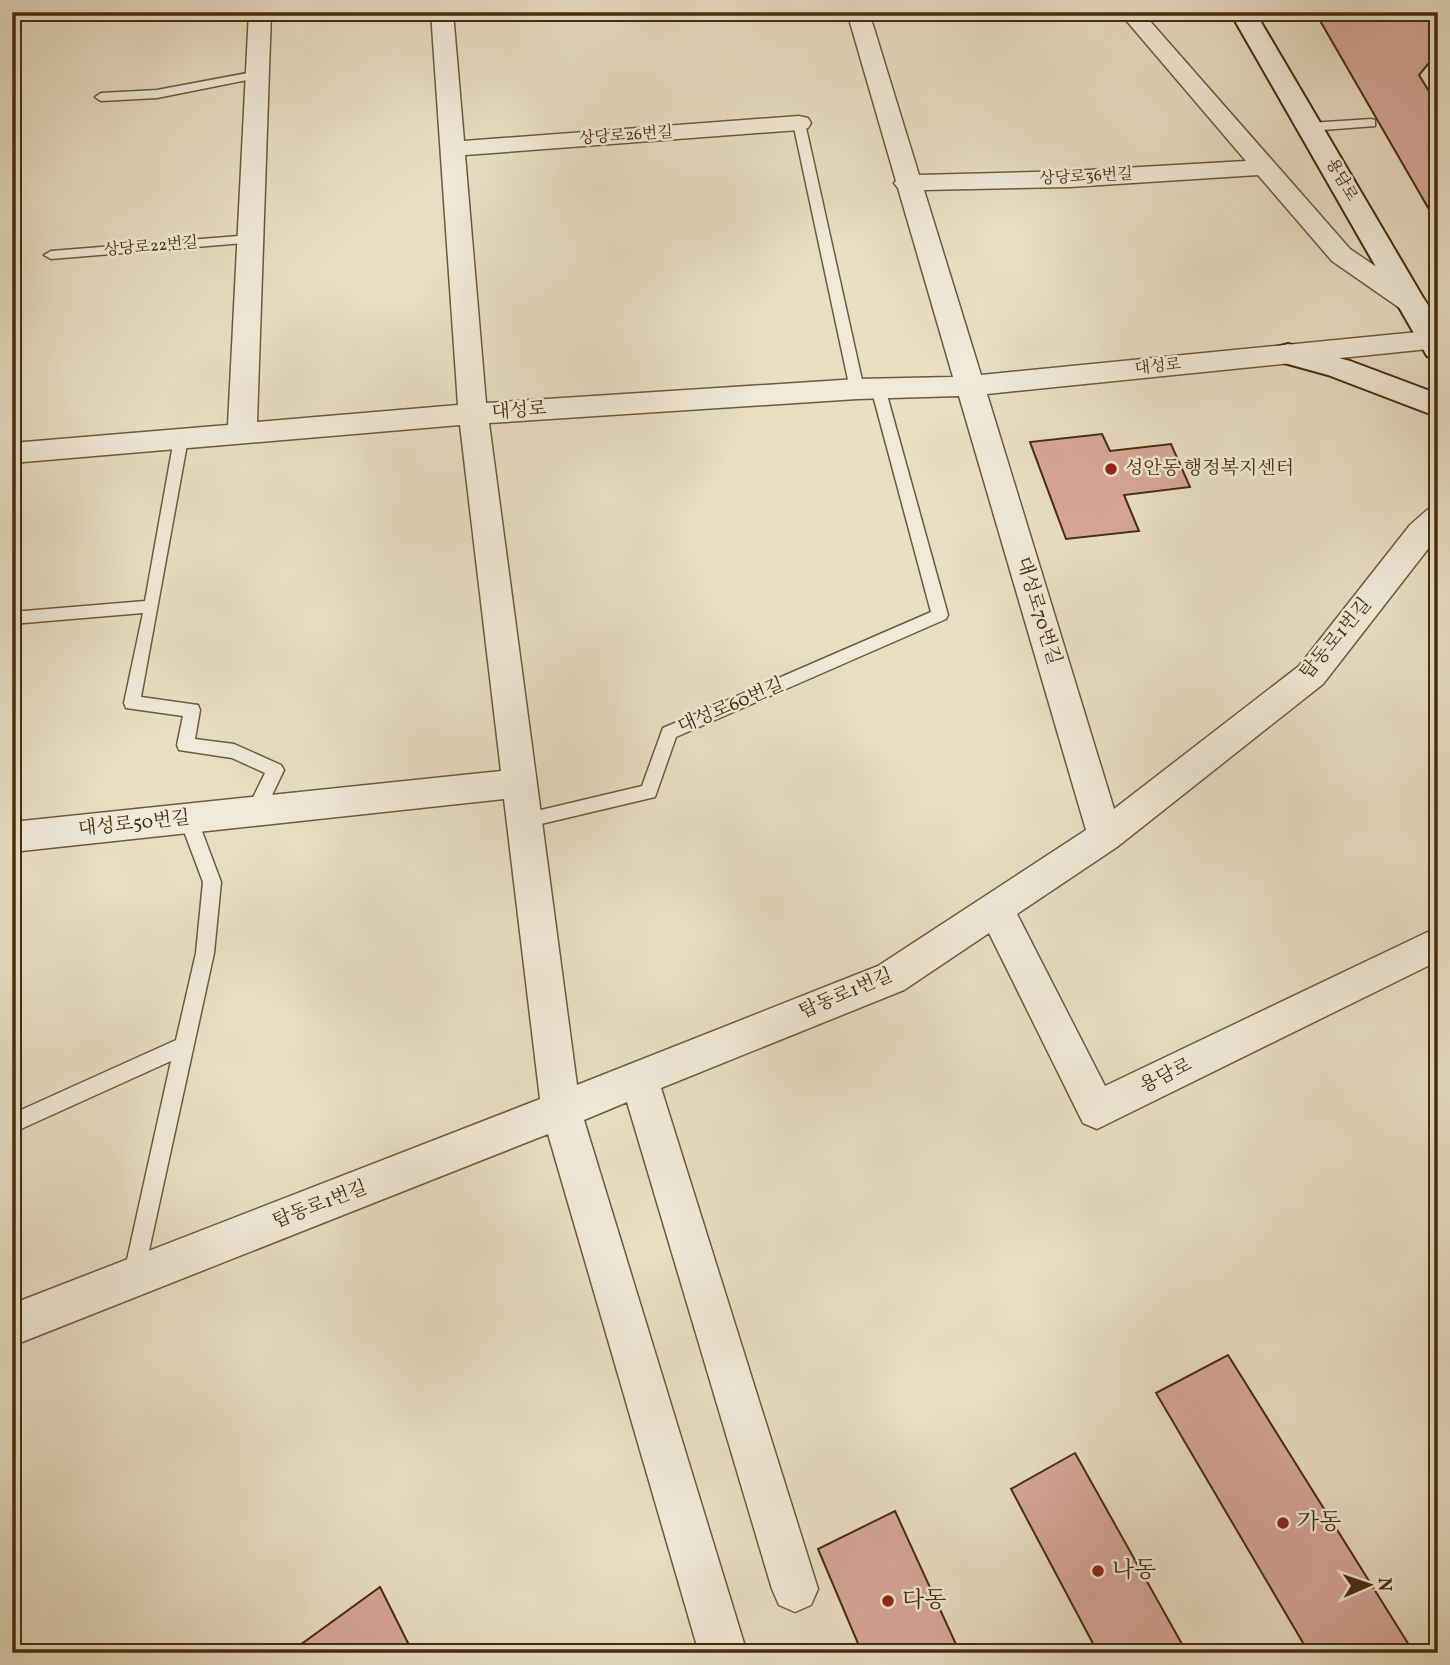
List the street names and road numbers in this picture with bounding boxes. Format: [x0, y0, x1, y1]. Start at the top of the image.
street label: 상당로26번길 [578, 122, 674, 150]
street label: 용담로 [1320, 154, 1362, 206]
street label: 상당로36번길 [1039, 164, 1133, 190]
street label: 상당로22번길 [103, 232, 199, 262]
street label: 대성로 [1134, 354, 1183, 380]
street label: 대성로 [491, 396, 547, 426]
street label: 대성로70번길 [1009, 554, 1067, 668]
street label: 탑동로1번길 [1294, 593, 1378, 685]
street label: 대성로60번길 [674, 672, 788, 740]
street label: 대성로50번길 [77, 805, 191, 843]
street label: 탑동로1번길 [795, 963, 897, 1025]
street label: 용담로 [1136, 1052, 1196, 1100]
street label: 탑동로1번길 [269, 1175, 371, 1235]

